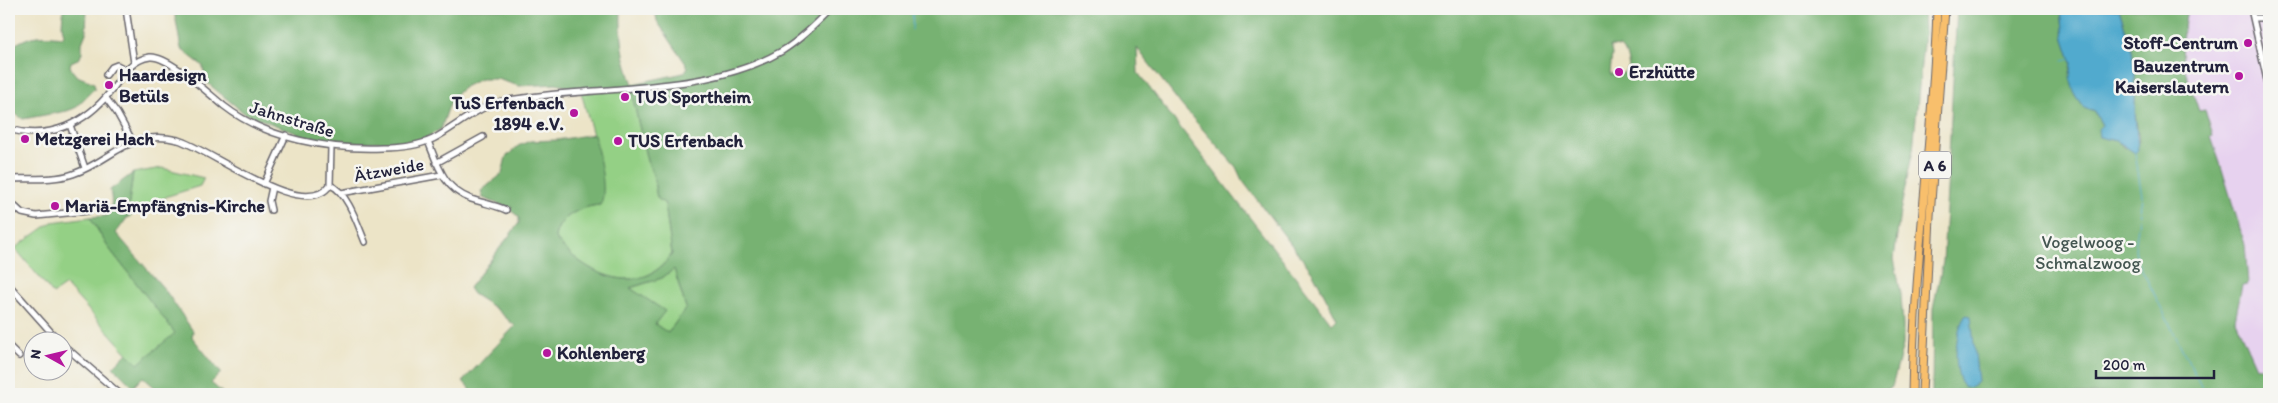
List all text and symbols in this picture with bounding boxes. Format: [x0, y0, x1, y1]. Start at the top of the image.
place label: Stoff-Centrum [2123, 32, 2238, 54]
marker: Stoff-Centrum [2242, 37, 2254, 49]
place label: Bauzentrum Kaiserslautern [2115, 55, 2230, 98]
place label: Erzhütte [1629, 61, 1696, 83]
place label: Haardesign Betüls [119, 64, 207, 107]
marker: Erzhütte [1613, 66, 1625, 78]
marker: Bauzentrum Kaiserslautern [2233, 70, 2245, 82]
marker: Haardesign Betüls [103, 79, 115, 91]
place label: TUS Sportheim [634, 86, 751, 108]
marker: TUS Sportheim [619, 91, 631, 103]
place label: TuS Erfenbach 1894 e.V. [451, 92, 564, 135]
street label: Jahnstraße [247, 96, 337, 142]
marker: TuS Erfenbach 1894 e.V. [568, 107, 580, 119]
place label: Metzgerei Hach [35, 128, 154, 150]
place label: TUS Erfenbach [627, 130, 743, 152]
marker: Metzgerei Hach [19, 133, 31, 145]
marker: TUS Erfenbach [612, 135, 624, 147]
road number: A 6 [1919, 152, 1951, 178]
street label: Ätzweide [352, 153, 426, 187]
place label: Mariä-Empfängnis-Kirche [65, 195, 265, 217]
marker: Mariä-Empfängnis-Kirche [49, 200, 61, 212]
park label: Vogelwoog - Schmalzwoog [2035, 231, 2141, 274]
north arrow [22, 330, 72, 380]
place label: Kohlenberg [557, 342, 646, 364]
marker: Kohlenberg [541, 347, 553, 359]
text: N [27, 348, 45, 360]
scale bar [2096, 348, 2213, 380]
text: 200 m [2103, 356, 2146, 374]

